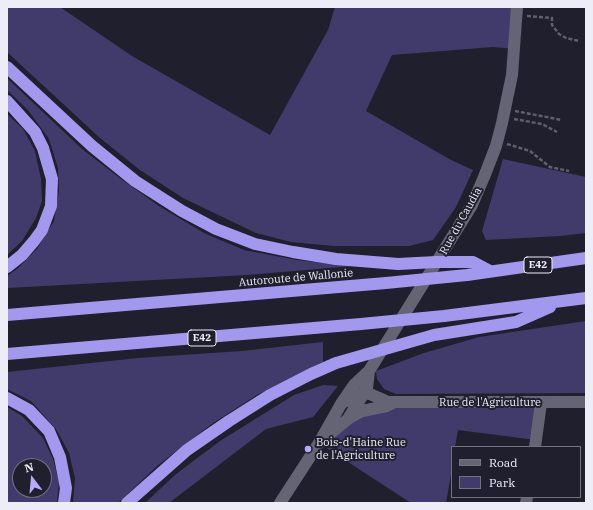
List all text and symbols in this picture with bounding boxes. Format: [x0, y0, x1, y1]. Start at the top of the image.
street label: Rue du Caudia [437, 185, 485, 257]
road number: E42 [524, 257, 552, 273]
street label: Autoroute de Wallonie [238, 266, 354, 290]
road number: E42 [188, 330, 216, 346]
street label: Rue de l'Agriculture [439, 396, 541, 410]
place label: Bois-d'Haine Rue de l'Agriculture [316, 436, 406, 462]
marker: Bois-d'Haine Rue de l'Agriculture [303, 444, 313, 454]
legend [451, 446, 581, 498]
text: Road [489, 455, 518, 470]
north arrow [12, 458, 52, 498]
text: N [23, 460, 35, 475]
text: Park [489, 475, 515, 490]

